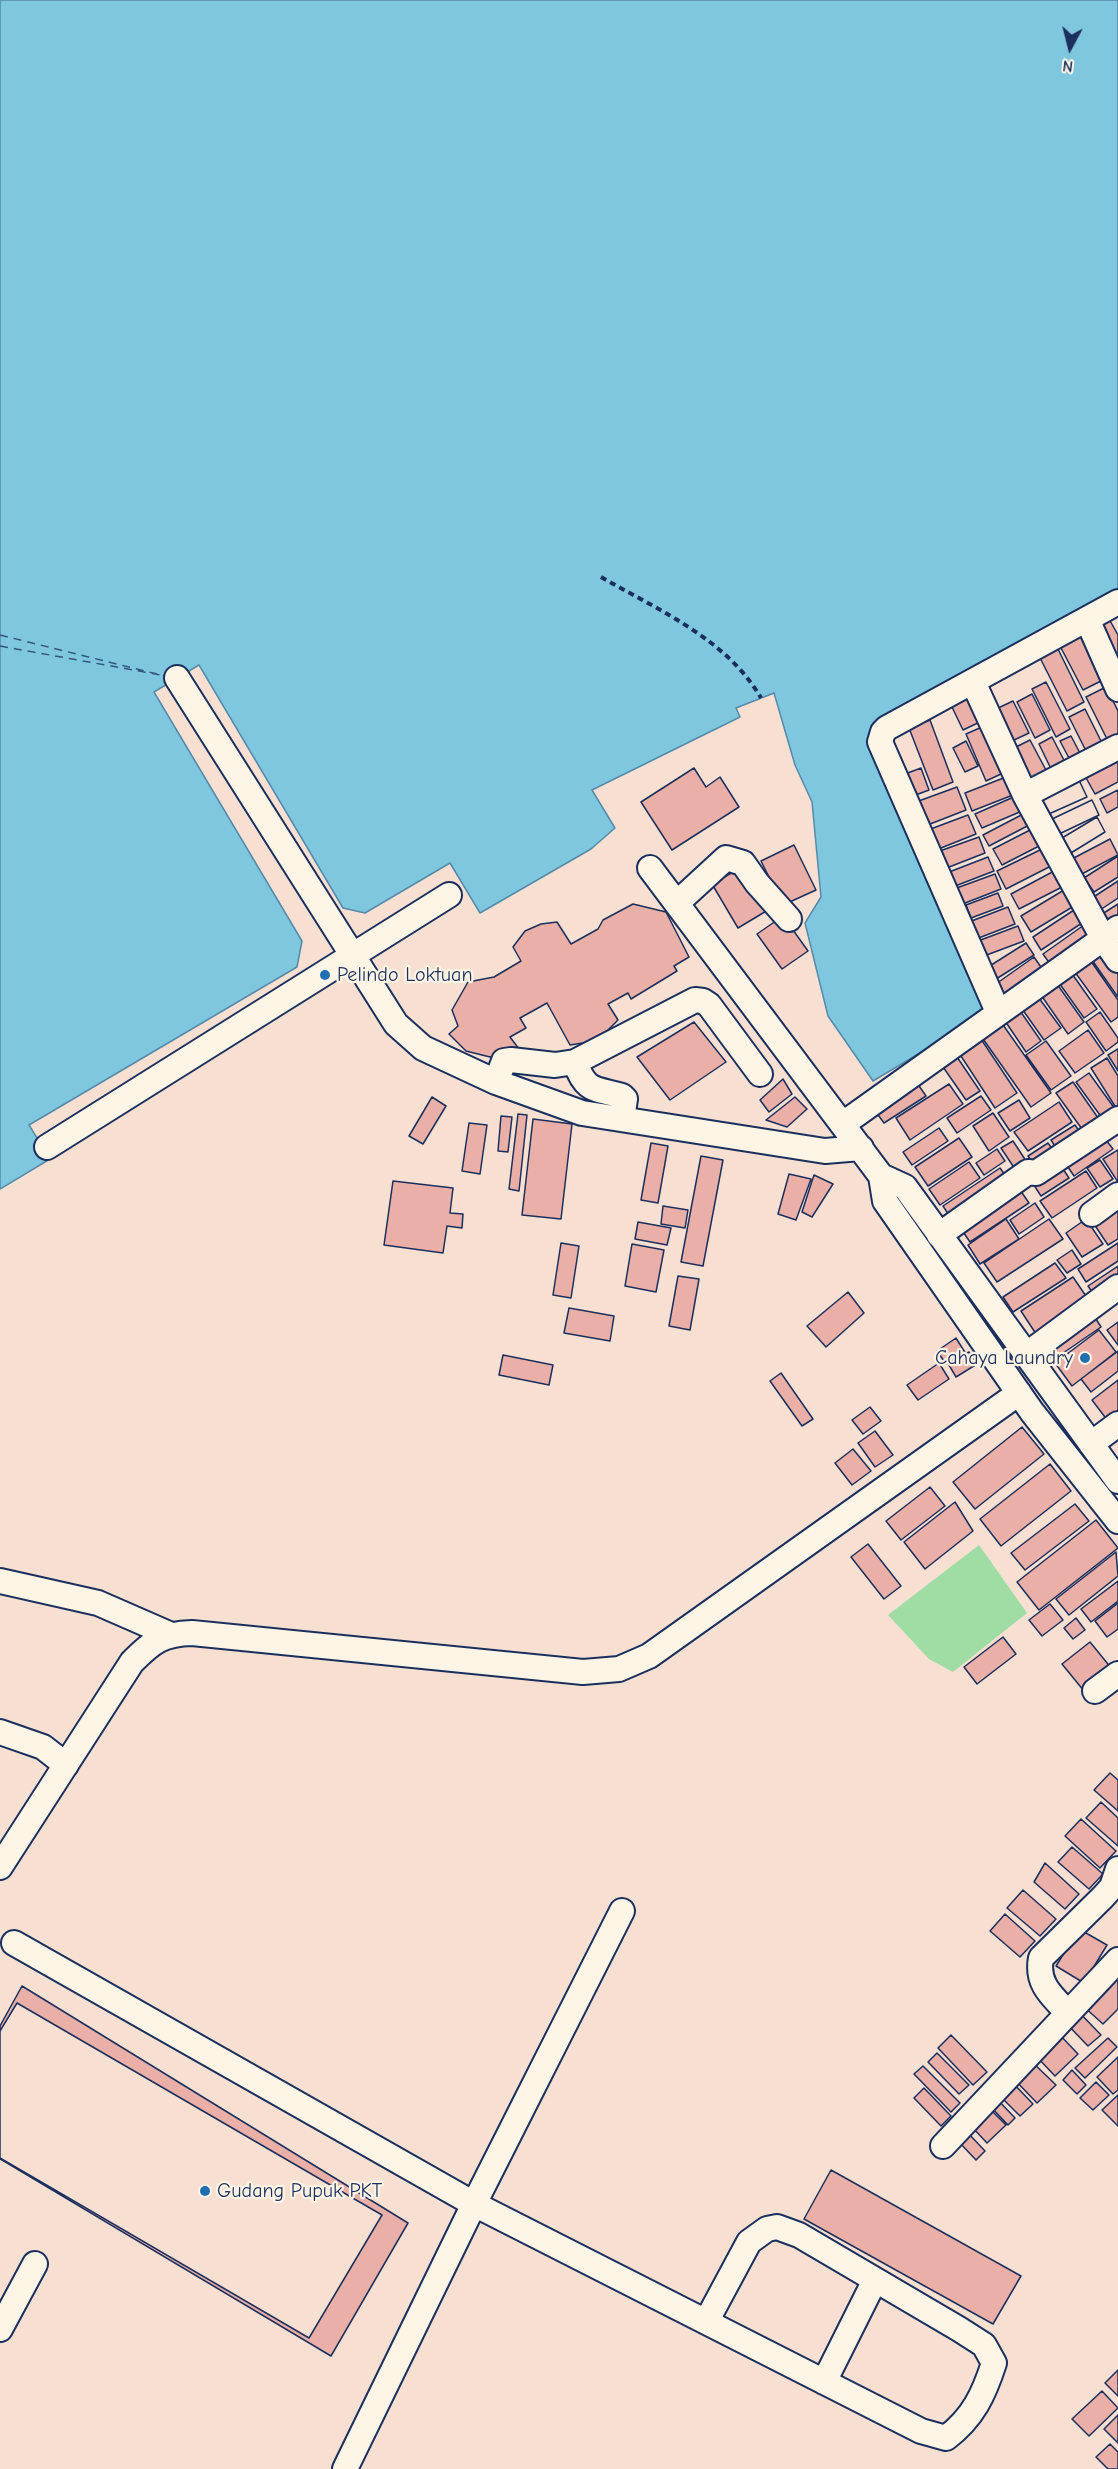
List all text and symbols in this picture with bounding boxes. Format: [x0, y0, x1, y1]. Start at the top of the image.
north arrow [1040, 18, 1100, 78]
text: N [1062, 56, 1074, 75]
place label: Pelindo Loktuan [337, 963, 472, 987]
marker: Pelindo Loktuan [318, 968, 332, 982]
place label: Cahaya Laundry [935, 1346, 1073, 1370]
marker: Cahaya Laundry [1078, 1351, 1092, 1365]
place label: Gudang Pupuk PKT [217, 2179, 382, 2203]
marker: Gudang Pupuk PKT [198, 2184, 212, 2198]

